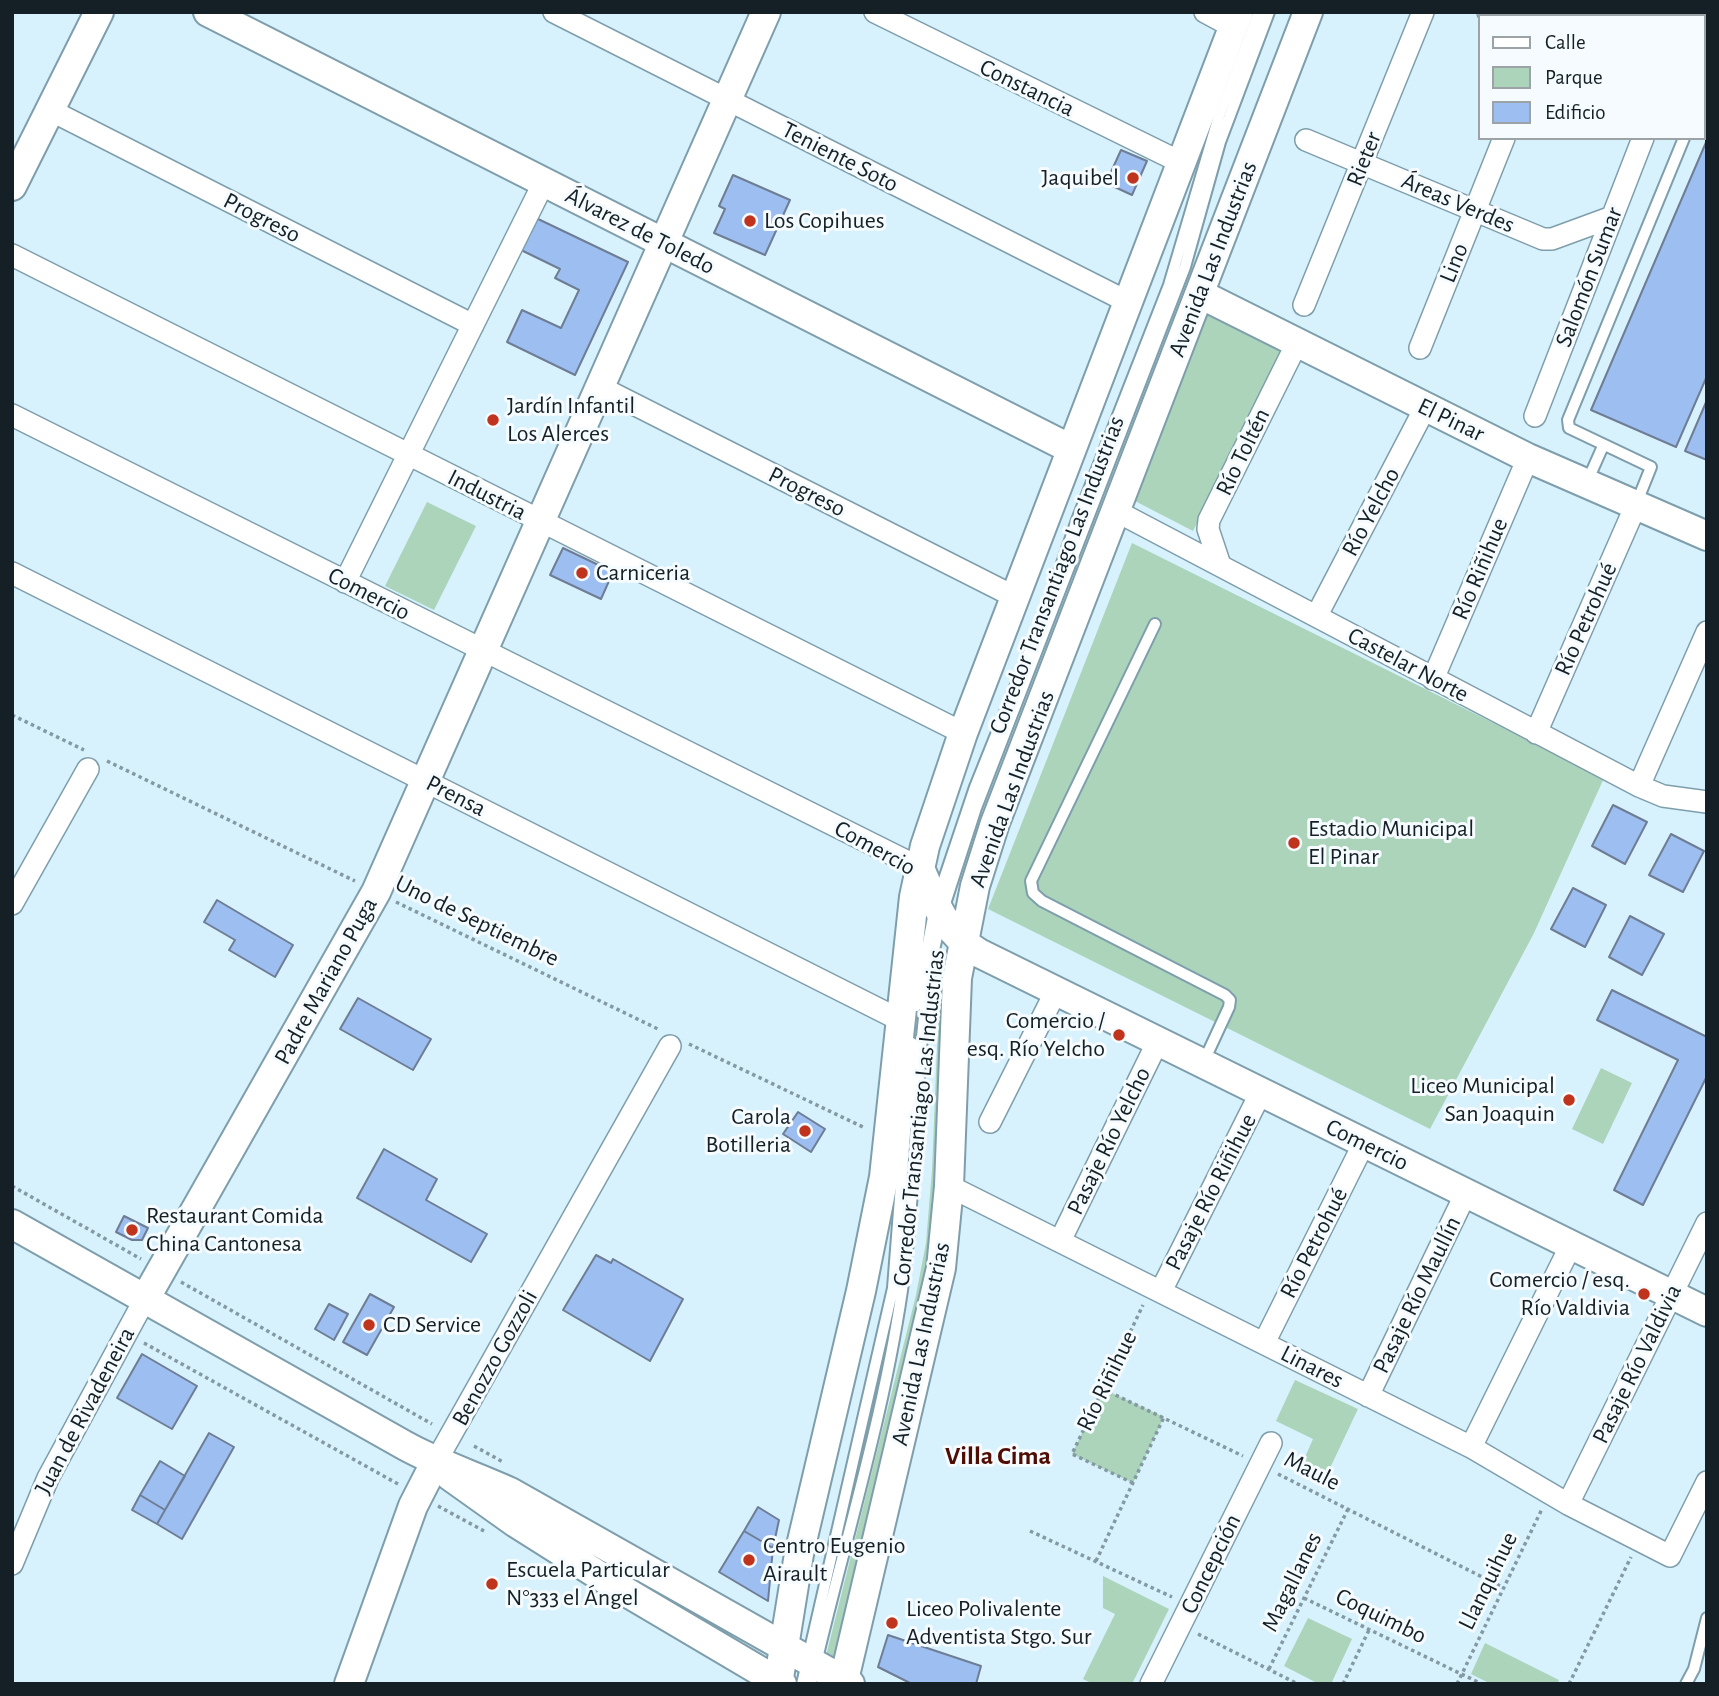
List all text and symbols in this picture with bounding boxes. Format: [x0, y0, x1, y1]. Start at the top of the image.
legend [1478, 14, 1705, 140]
text: Calle [1545, 32, 1586, 53]
street label: Constancia [975, 53, 1079, 123]
text: Parque [1545, 67, 1603, 88]
text: Edificio [1545, 102, 1606, 123]
street label: Teniente Soto [777, 115, 903, 199]
street label: Rieter [1340, 127, 1388, 191]
street label: Avenida Las Industrias [1162, 157, 1264, 361]
place label: Jaquibel [1041, 164, 1119, 192]
street label: Áreas Verdes [1397, 166, 1519, 240]
marker: Jaquibel [1125, 170, 1141, 186]
street label: Álvarez de Toledo [561, 181, 719, 281]
street label: Progreso [219, 186, 305, 250]
street label: Salomón Sumar [1549, 203, 1629, 351]
place label: Los Copihues [764, 207, 885, 235]
marker: Los Copihues [742, 213, 758, 229]
street label: Lino [1433, 239, 1475, 287]
place label: Jardín Infantil Los Alerces [507, 392, 635, 448]
street label: El Pinar [1413, 392, 1489, 448]
street label: Río Toltén [1210, 404, 1276, 500]
marker: Jardín Infantil Los Alerces [485, 412, 501, 428]
street label: Corredor Transantiago Las Industrias [983, 412, 1131, 738]
street label: Progreso [764, 460, 850, 524]
street label: Industria [443, 463, 531, 527]
street label: Río Yelcho [1336, 463, 1406, 561]
street label: Río Riñihue [1446, 514, 1514, 624]
street label: Río Petrohué [1548, 558, 1624, 680]
place label: Carniceria [596, 559, 690, 587]
street label: Comercio [323, 561, 415, 627]
marker: Carniceria [574, 565, 590, 581]
street label: Castelar Norte [1343, 621, 1473, 709]
street label: Avenida Las Industrias [963, 687, 1061, 891]
street label: Prensa [421, 769, 491, 823]
street label: Comercio [829, 814, 921, 882]
place label: Estadio Municipal El Pinar [1308, 815, 1474, 871]
marker: Estadio Municipal El Pinar [1286, 835, 1302, 851]
street label: Uno de Septiembre [390, 869, 564, 973]
street label: Padre Mariano Puga [268, 892, 384, 1070]
street label: Corredor Transantiago Las Industrias [887, 948, 951, 1288]
place label: Comercio / esq. Río Yelcho [967, 1007, 1105, 1063]
marker: Comercio / esq. Río Yelcho [1111, 1027, 1127, 1043]
street label: Pasaje Río Yelcho [1061, 1062, 1157, 1220]
place label: Liceo Municipal San Joaquin [1410, 1072, 1555, 1128]
marker: Liceo Municipal San Joaquin [1561, 1092, 1577, 1108]
place label: Carola Botilleria [706, 1103, 791, 1159]
street label: Pasaje Río Riñihue [1159, 1109, 1263, 1275]
street label: Comercio [1321, 1113, 1413, 1177]
marker: Carola Botilleria [797, 1123, 813, 1139]
street label: Río Petrohué [1274, 1183, 1354, 1303]
place label: Restaurant Comida China Cantonesa [146, 1202, 324, 1258]
street label: Pasaje Río Maullín [1367, 1212, 1467, 1378]
marker: Restaurant Comida China Cantonesa [124, 1222, 140, 1238]
street label: Avenida Las Industrias [885, 1240, 957, 1448]
place label: Comercio / esq. Río Valdivia [1489, 1266, 1630, 1322]
street label: Pasaje Río Valdivia [1586, 1280, 1688, 1448]
street label: Benozzo Gozzoli [446, 1285, 544, 1431]
marker: Comercio / esq. Río Valdivia [1636, 1286, 1652, 1302]
place label: CD Service [383, 1311, 481, 1339]
marker: CD Service [361, 1317, 377, 1333]
street label: Juan de Rivadeneira [29, 1322, 141, 1500]
street label: Río Riñihue [1070, 1326, 1144, 1436]
street label: Linares [1276, 1339, 1348, 1395]
district label: Villa Cima [945, 1440, 1051, 1472]
street label: Maule [1279, 1445, 1345, 1497]
street label: Concepción [1175, 1509, 1247, 1619]
street label: Magallanes [1256, 1527, 1328, 1637]
street label: Llanquihue [1452, 1527, 1524, 1635]
place label: Centro Eugenio Airault [763, 1532, 906, 1588]
marker: Centro Eugenio Airault [741, 1552, 757, 1568]
place label: Escuela Particular N°333 el Ángel [506, 1556, 670, 1612]
marker: Escuela Particular N°333 el Ángel [484, 1576, 500, 1592]
street label: Coquimbo [1331, 1582, 1431, 1650]
place label: Liceo Polivalente Adventista Stgo. Sur [906, 1595, 1092, 1651]
marker: Liceo Polivalente Adventista Stgo. Sur [884, 1615, 900, 1631]

